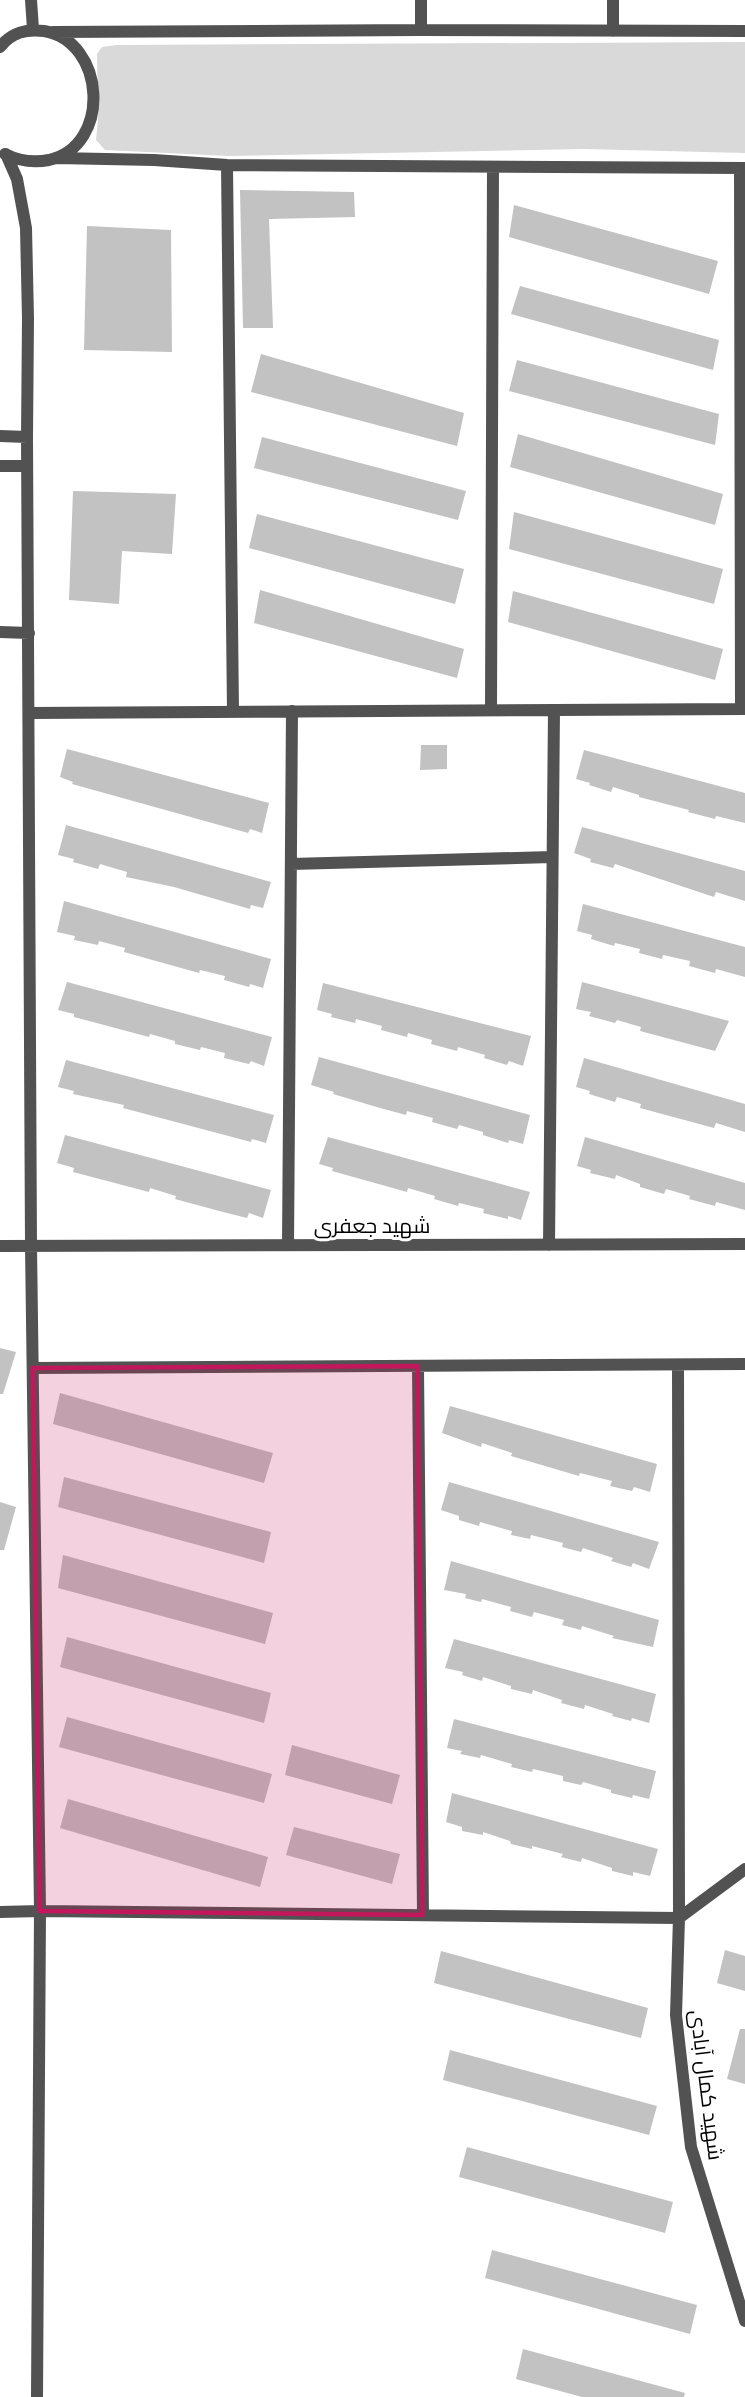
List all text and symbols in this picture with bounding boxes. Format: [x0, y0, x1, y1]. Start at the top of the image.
street label: شهید جعفری [314, 1212, 430, 1239]
street label: شهید کمال آبادی [684, 2008, 730, 2162]

